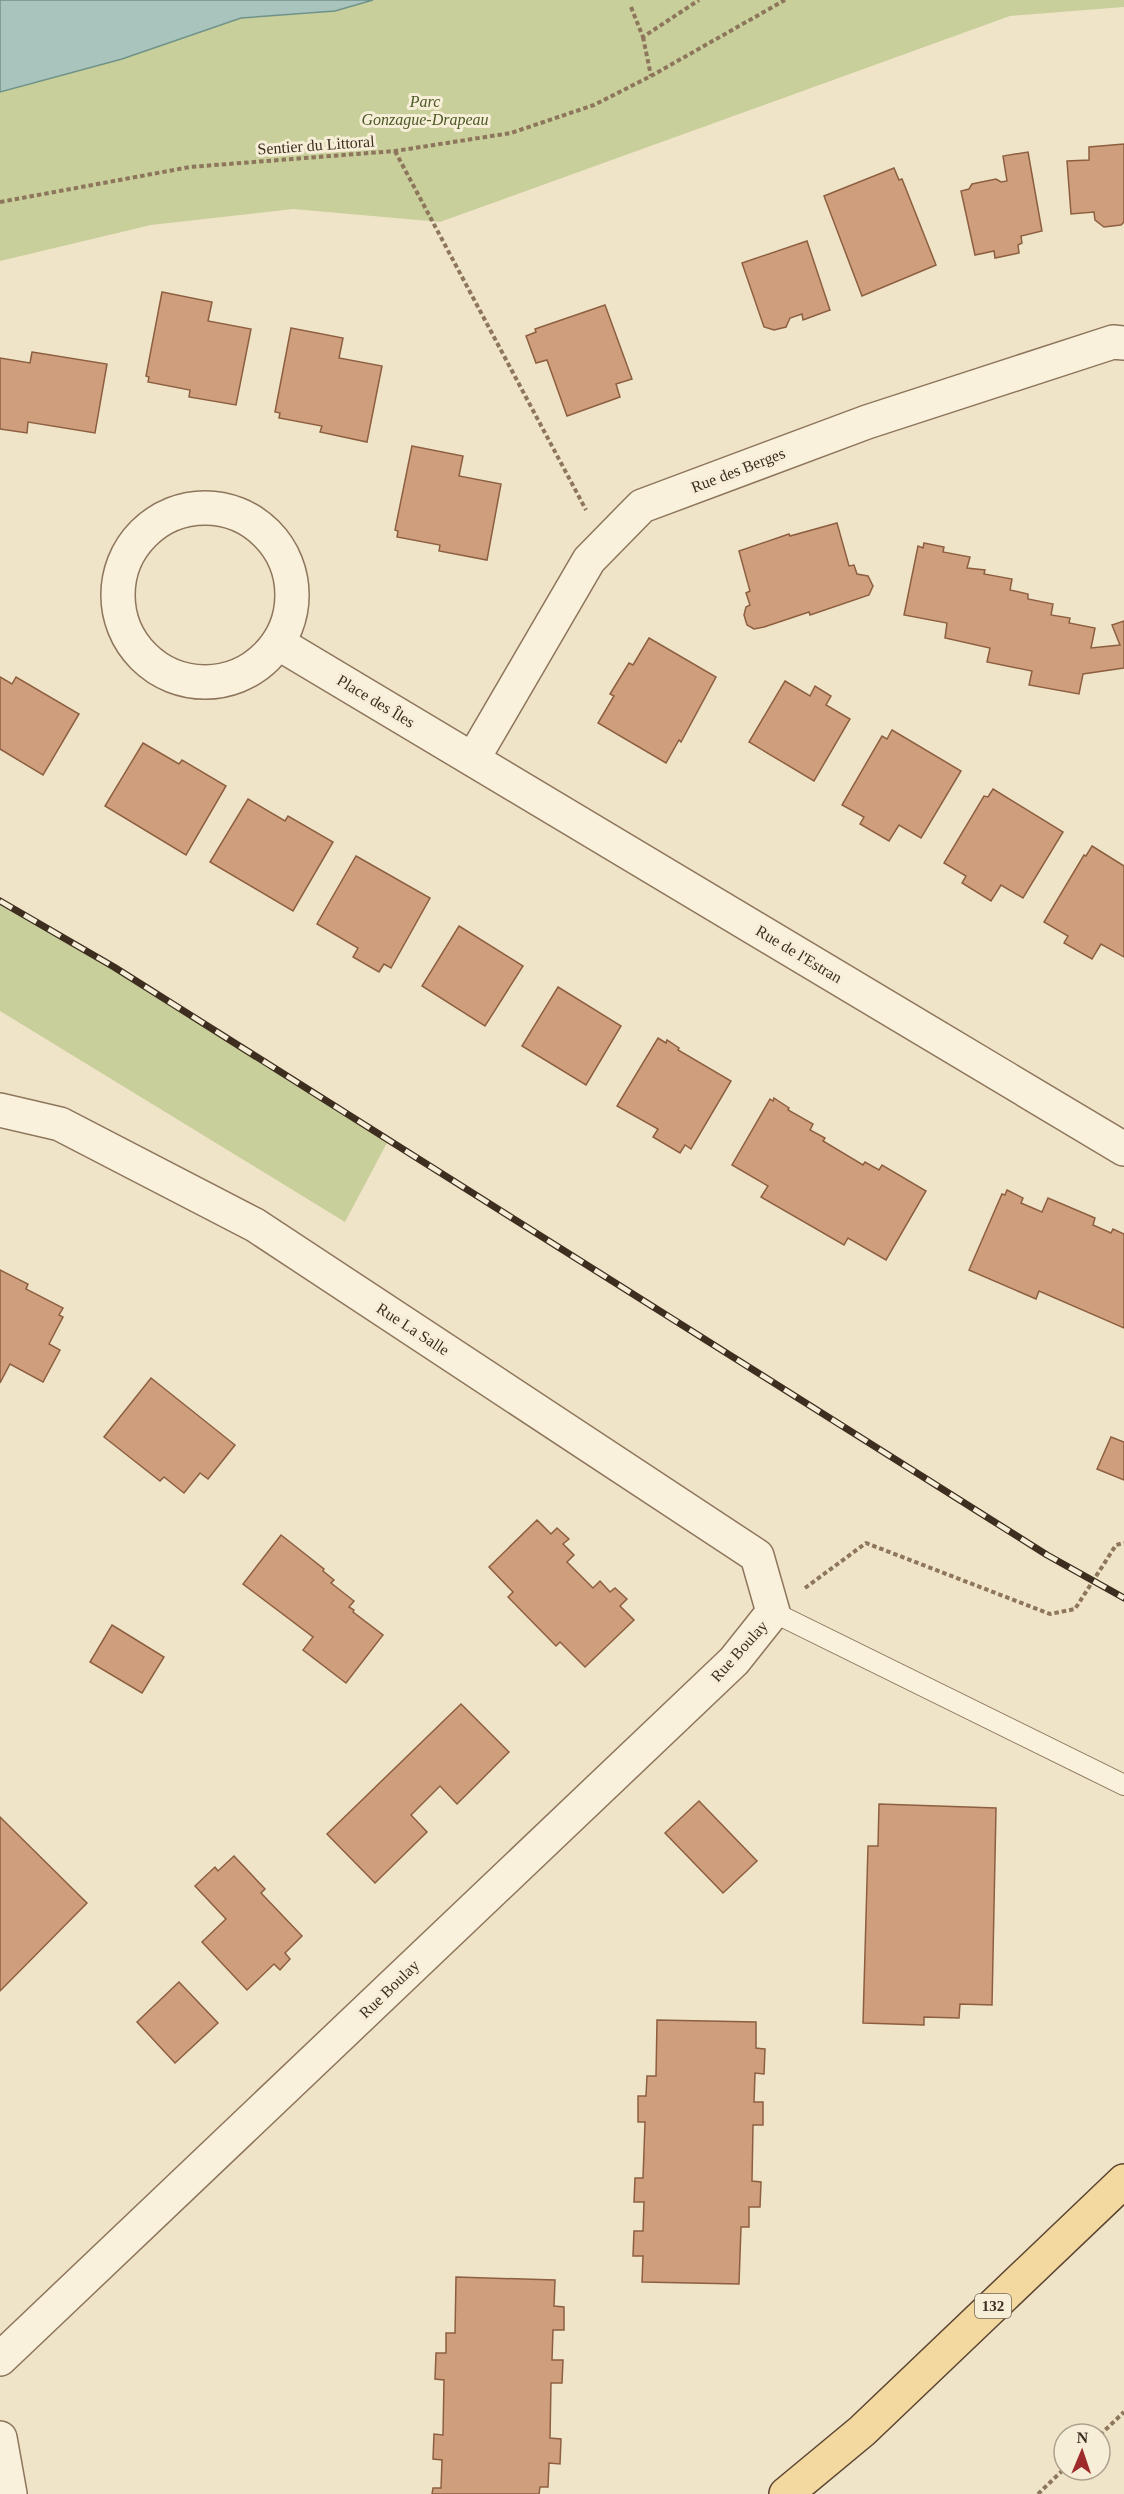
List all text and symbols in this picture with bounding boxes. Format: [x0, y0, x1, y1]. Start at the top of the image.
park label: Parc Gonzague-Drapeau [361, 93, 489, 129]
street label: Sentier du Littoral [257, 132, 376, 158]
street label: Rue des Berges [689, 444, 788, 497]
street label: Place des Îles [334, 670, 418, 731]
street label: Rue de l'Estran [753, 922, 845, 986]
street label: Rue La Salle [374, 1299, 452, 1359]
street label: Rue Boulay [707, 1617, 771, 1686]
street label: Rue Boulay [356, 1956, 423, 2022]
road number: 132 [975, 2294, 1011, 2318]
north arrow [1052, 2422, 1112, 2482]
text: N [1076, 2429, 1089, 2446]

